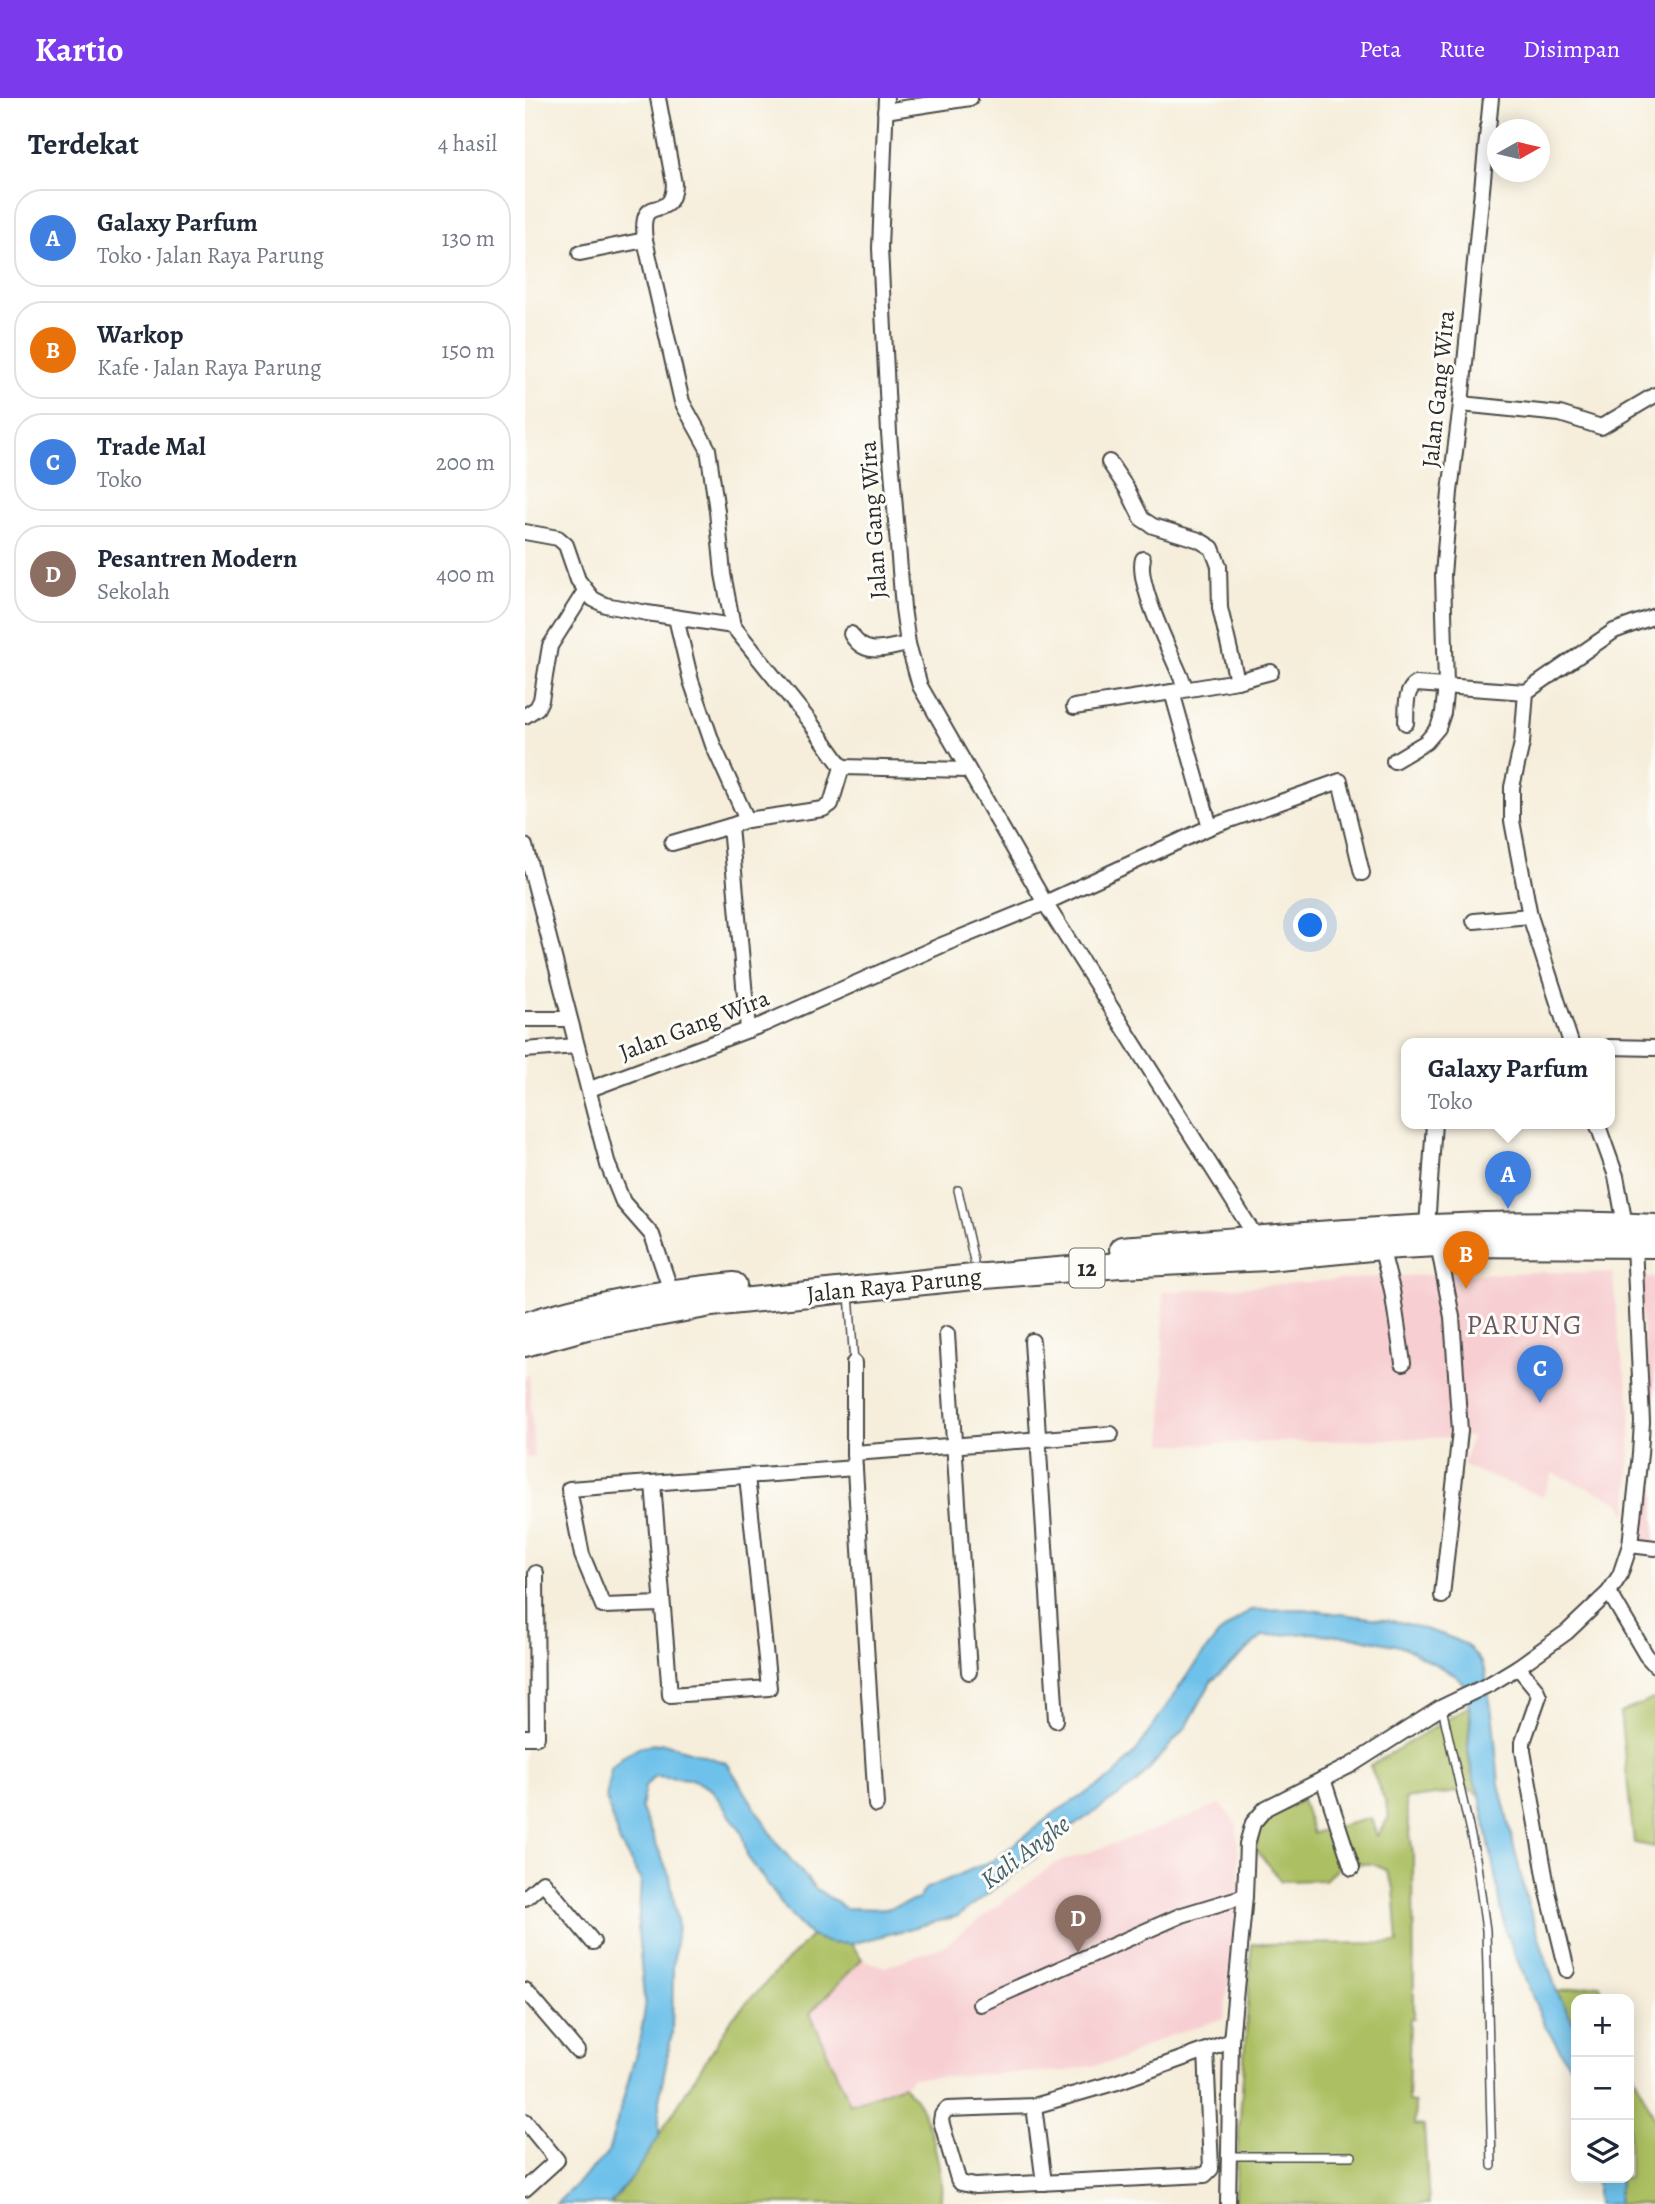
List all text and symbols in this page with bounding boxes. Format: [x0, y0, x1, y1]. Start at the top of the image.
text: Kartio [35, 27, 123, 72]
text: Peta [1359, 33, 1401, 65]
text: Rute [1439, 33, 1485, 65]
text: Disimpan [1523, 33, 1620, 65]
north arrow [1487, 119, 1550, 182]
text: Terdekat [28, 124, 139, 164]
text: 4 hasil [438, 128, 497, 159]
text: Galaxy Parfum [97, 205, 258, 240]
text: A [46, 223, 60, 254]
text: 130 m [442, 223, 495, 254]
text: Toko · Jalan Raya Parung [97, 240, 324, 271]
street label: Jalan Gang Wira [1414, 308, 1462, 469]
text: Warkop [97, 317, 184, 352]
text: B [46, 335, 60, 366]
text: 150 m [441, 335, 495, 366]
text: Kafe · Jalan Raya Parung [97, 352, 321, 383]
text: Trade Mal [97, 429, 206, 464]
street label: Jalan Gang Wira [851, 439, 894, 600]
text: C [46, 447, 60, 478]
text: 200 m [436, 447, 495, 478]
text: Toko [97, 464, 142, 495]
text: Pesantren Modern [97, 541, 297, 576]
text: D [45, 559, 61, 590]
text: 400 m [436, 559, 495, 590]
text: Sekolah [97, 576, 170, 607]
your location [1293, 908, 1327, 942]
street label: Jalan Gang Wira [614, 981, 774, 1068]
popup [1401, 1038, 1615, 1129]
text: Galaxy Parfum [1428, 1051, 1588, 1086]
text: Toko [1428, 1086, 1473, 1117]
pin: A [1485, 1151, 1531, 1209]
pin: B [1443, 1231, 1489, 1289]
road number: 12 [1069, 1248, 1105, 1288]
street label: Jalan Raya Parung [805, 1260, 983, 1310]
district label: PARUNG [1466, 1306, 1584, 1344]
pin: C [1517, 1345, 1563, 1403]
water label: Kali Angke [973, 1807, 1077, 1897]
pin: D [1055, 1895, 1101, 1953]
map controls [1571, 1994, 1634, 2183]
button: + [1571, 1994, 1634, 2057]
button: − [1571, 2057, 1634, 2120]
button: layers [1571, 2120, 1634, 2183]

